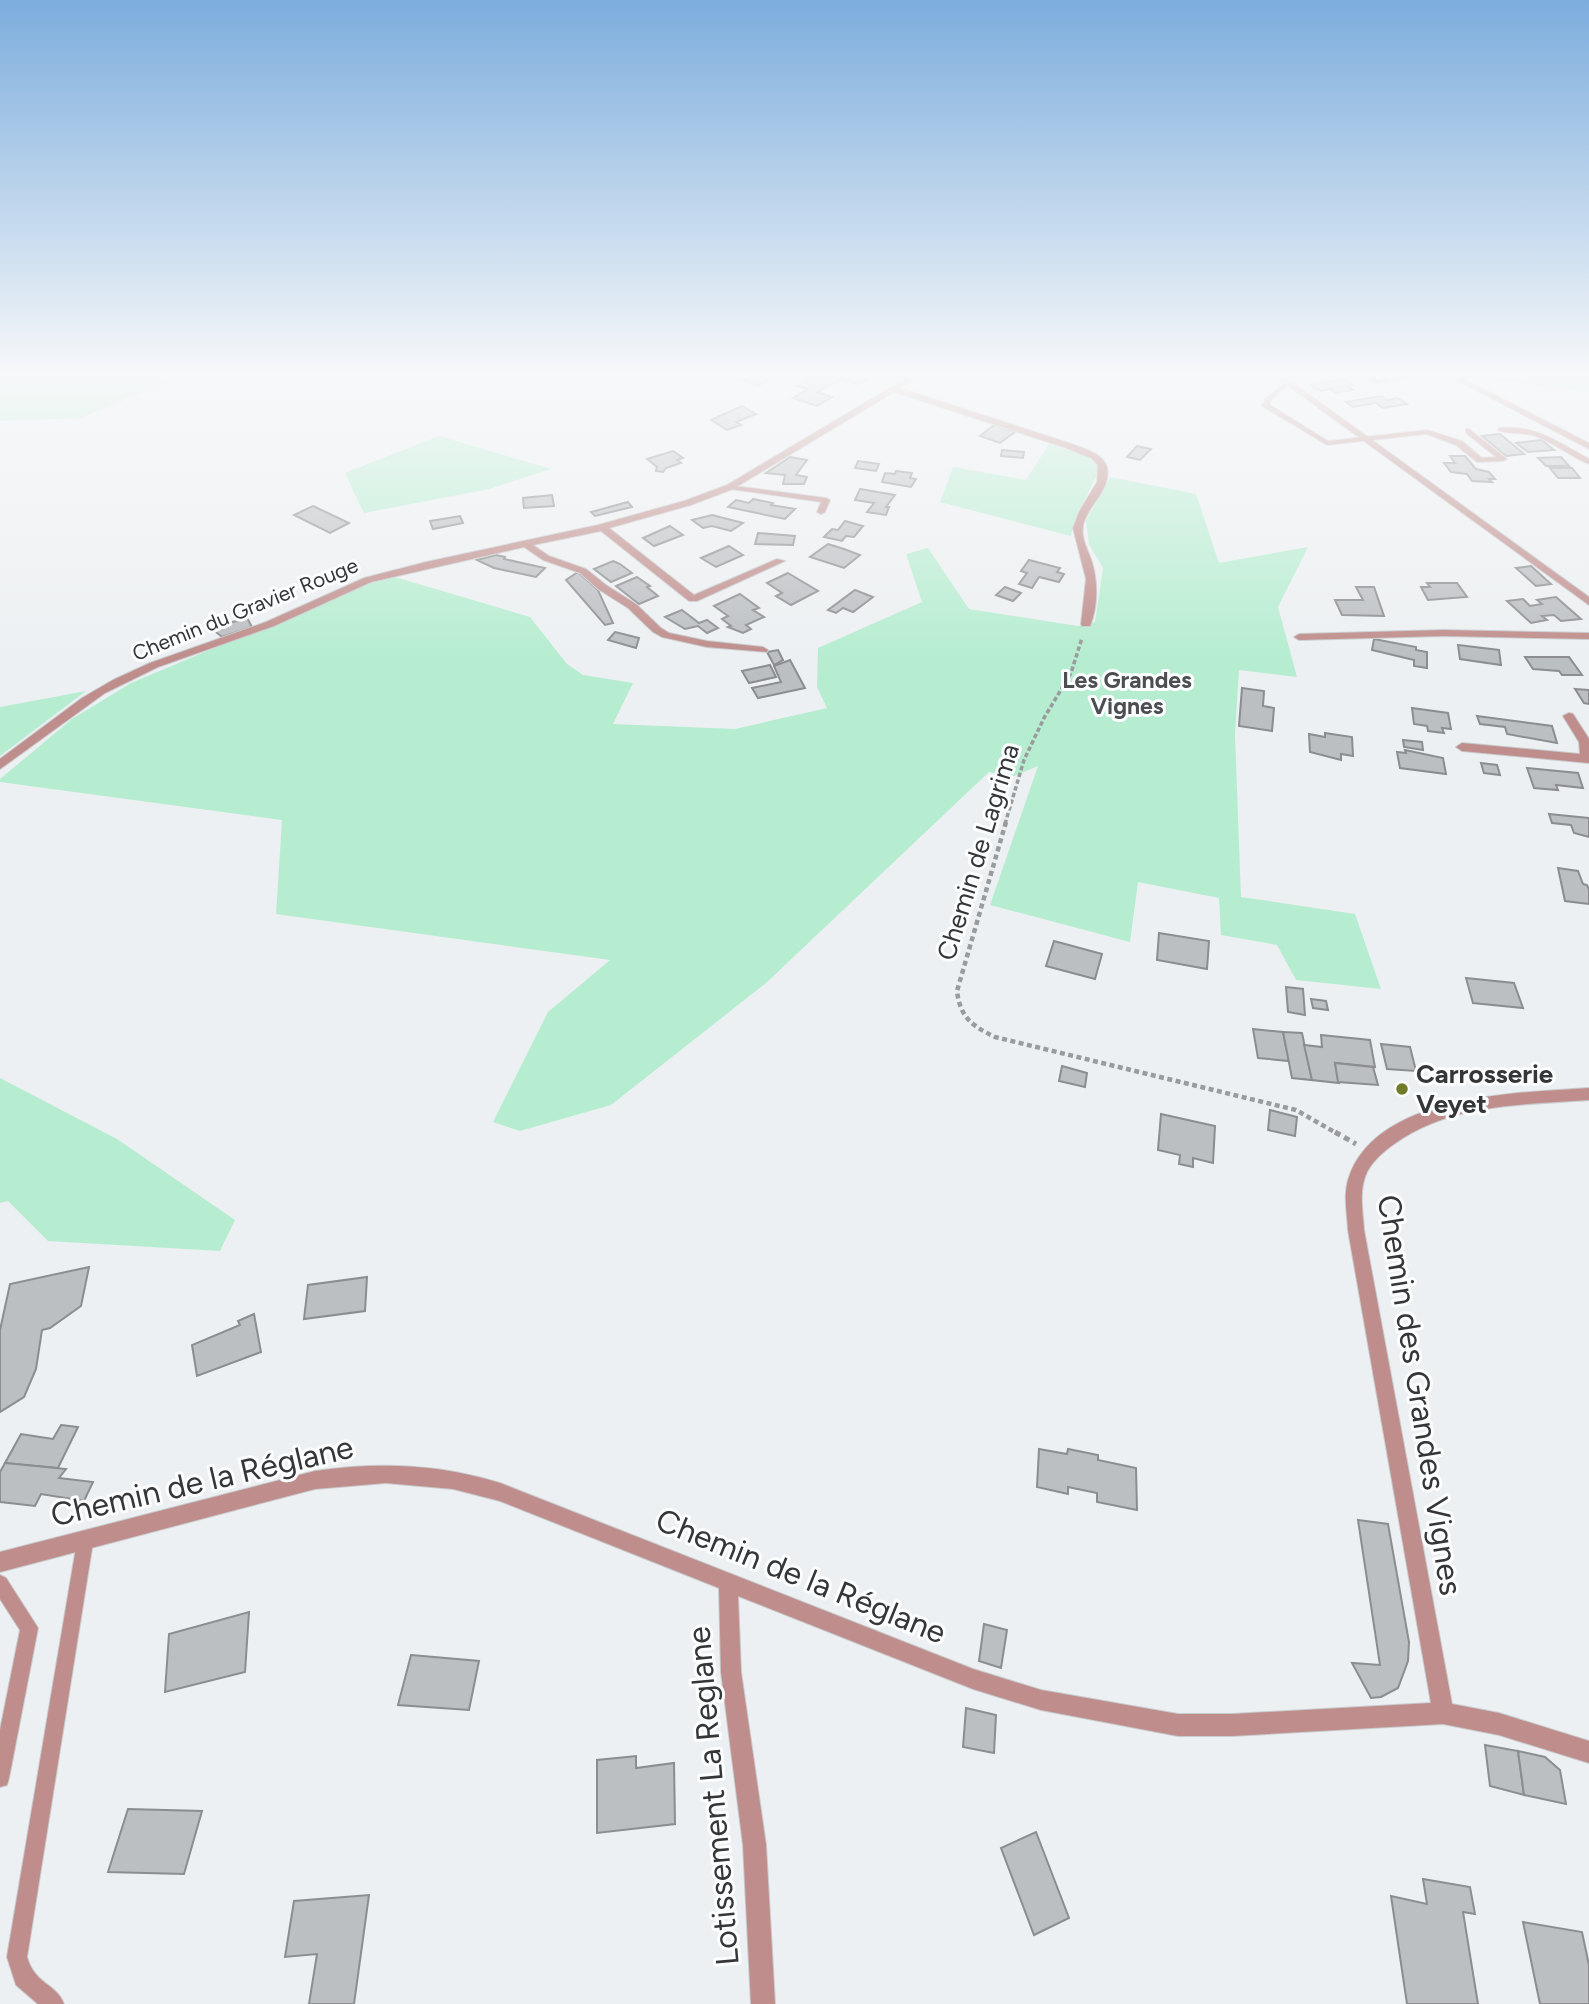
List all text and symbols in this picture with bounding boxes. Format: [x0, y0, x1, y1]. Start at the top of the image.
street label: Chemin du Gravier Rouge [129, 552, 361, 666]
district label: Les Grandes Vignes [1062, 666, 1192, 720]
street label: Chemin de Lagrima [930, 740, 1026, 964]
place label: Carrosserie Veyet [1416, 1058, 1553, 1120]
marker: Carrosserie Veyet [1394, 1081, 1410, 1097]
street label: Chemin des Grandes Vignes [1370, 1192, 1470, 1598]
street label: Chemin de la Réglane [47, 1428, 357, 1534]
street label: Chemin de la Réglane [651, 1500, 951, 1652]
street label: Lotissement La Reglane [679, 1625, 747, 1967]

